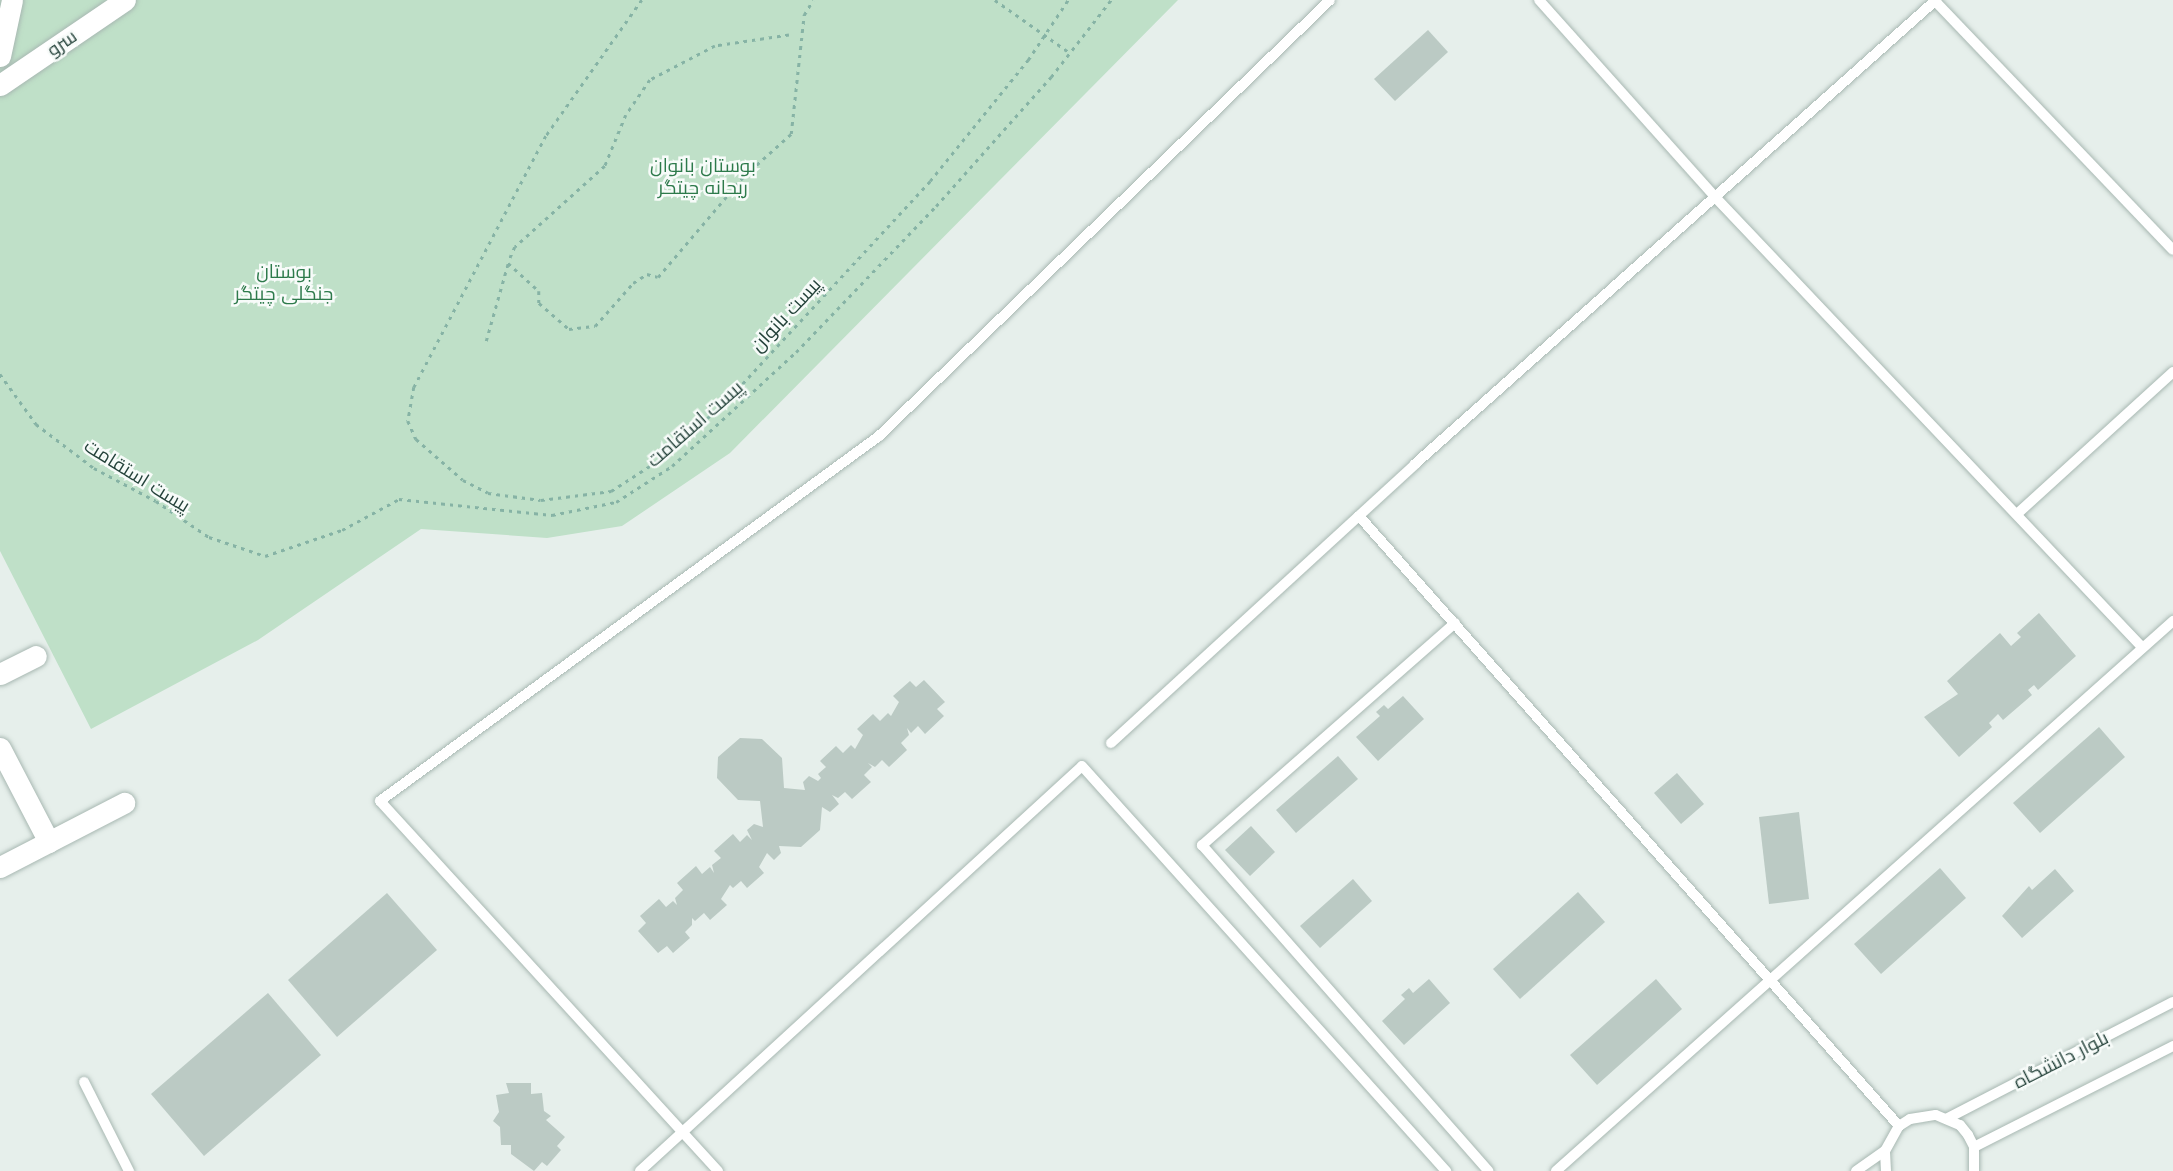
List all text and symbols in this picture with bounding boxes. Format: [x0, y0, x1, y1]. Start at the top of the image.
street label: سرو [43, 25, 81, 61]
park label: بوستان بانوان ریحانه چیتگر [650, 155, 756, 199]
park label: بوستان جنگلی چیتگر [235, 261, 333, 305]
street label: پیست بانوان [746, 273, 826, 357]
street label: پیست استقامت [642, 376, 748, 472]
street label: پیست استقامت [80, 435, 194, 517]
street label: بلوار دانشگاه [2010, 1026, 2112, 1094]

